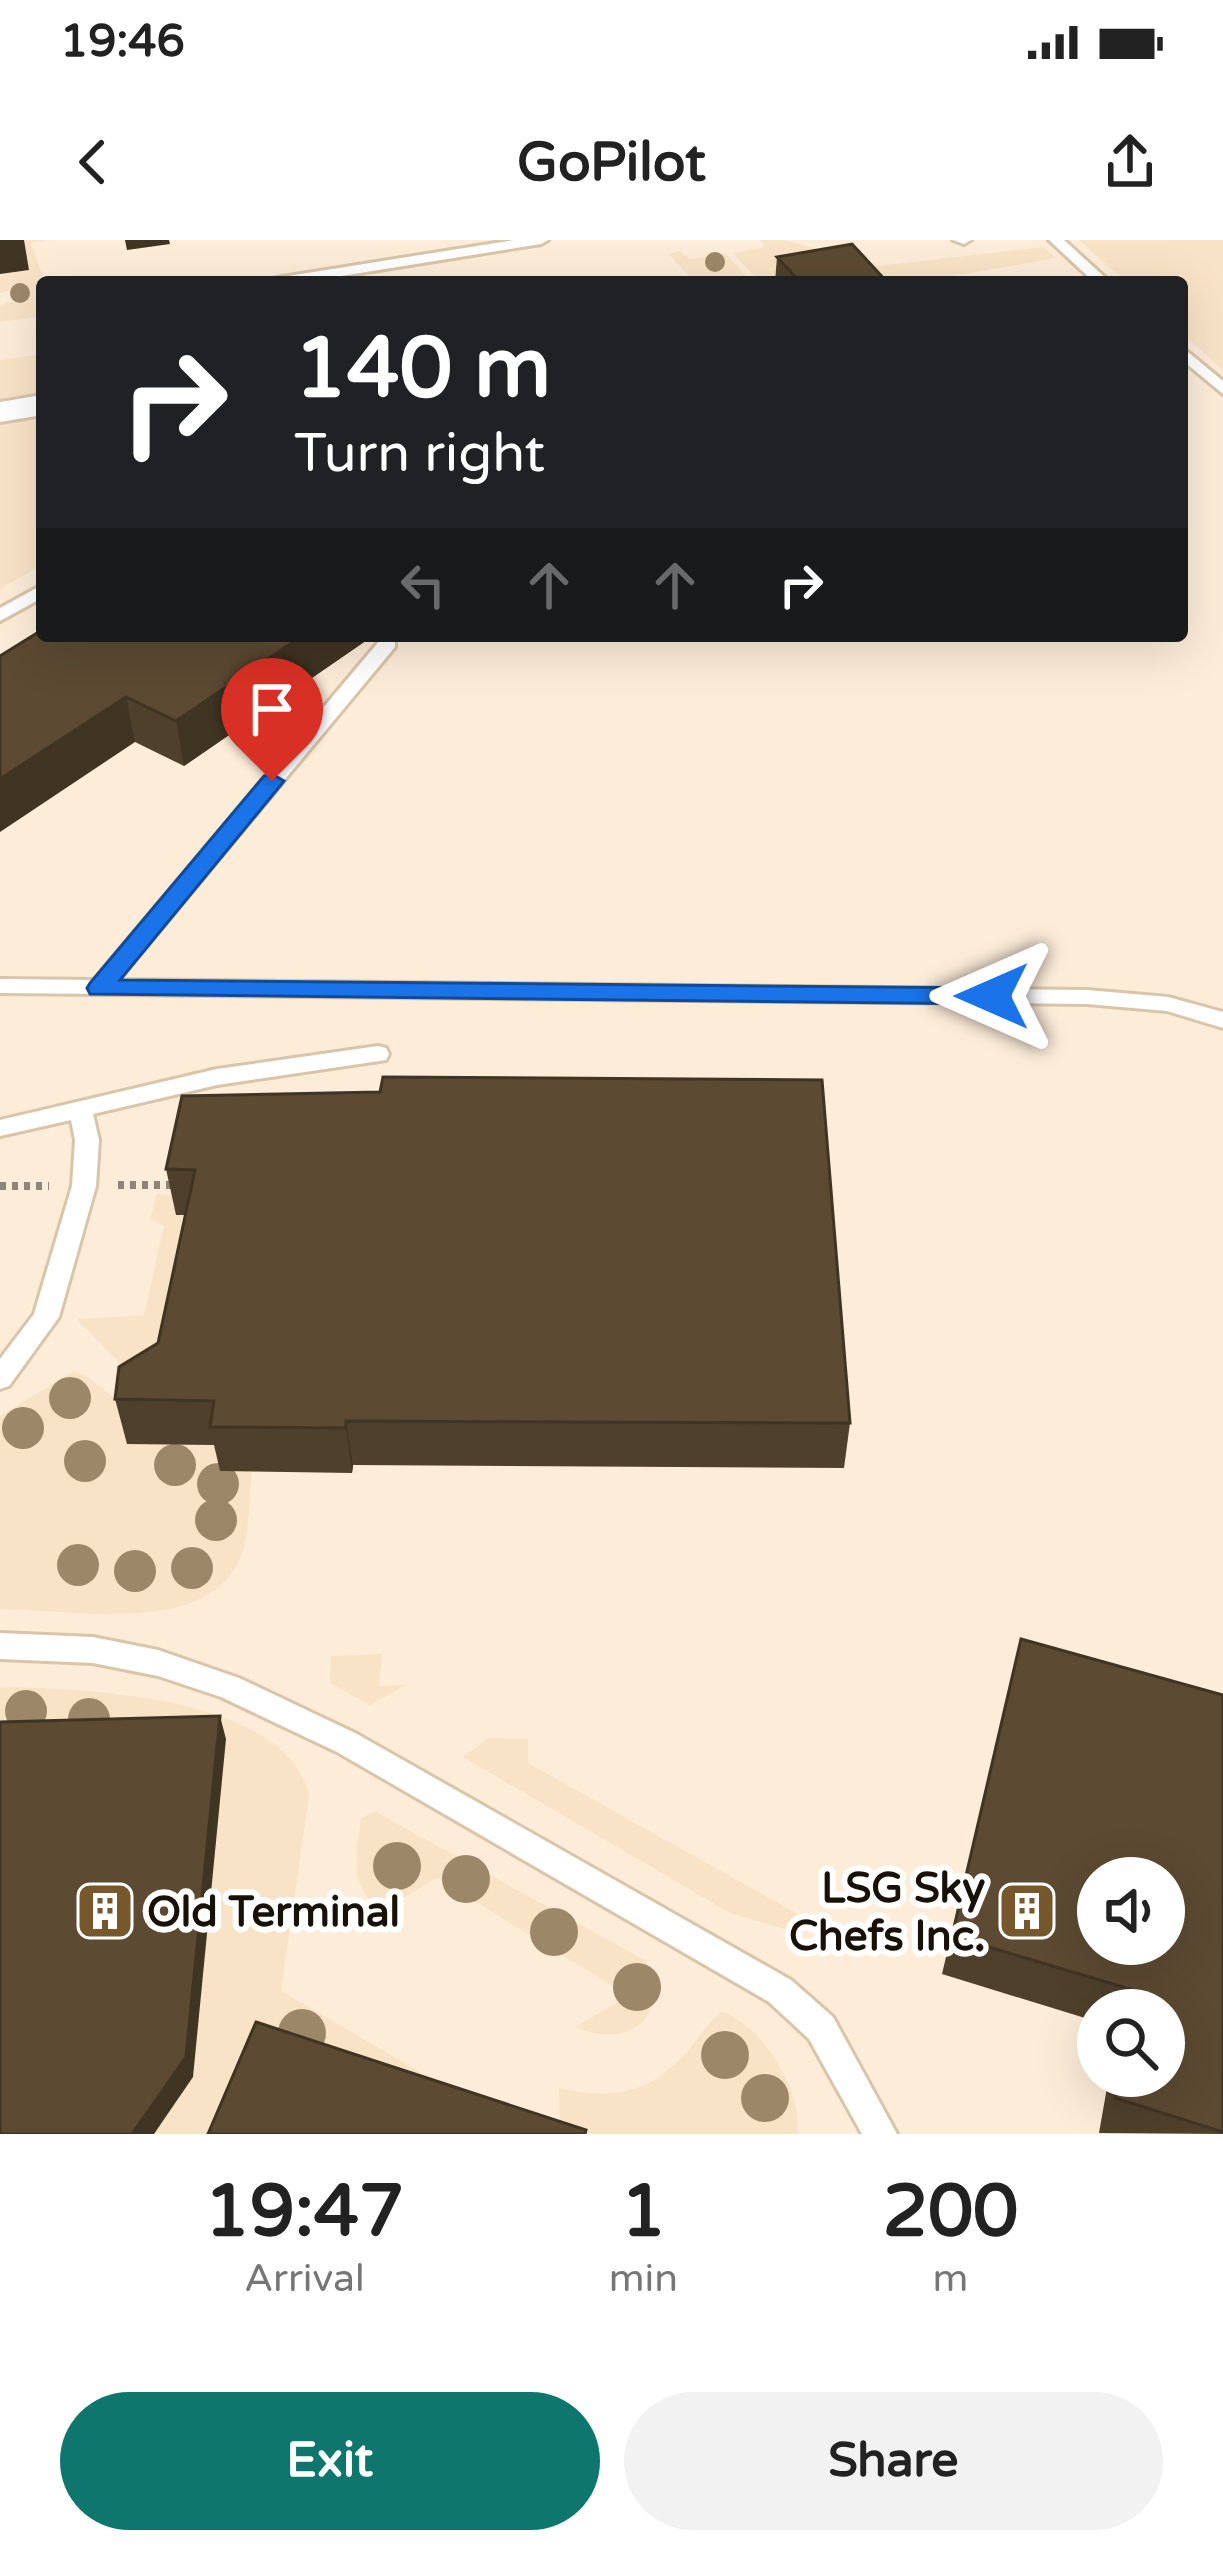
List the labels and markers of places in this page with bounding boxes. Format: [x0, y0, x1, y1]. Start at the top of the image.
pin [221, 658, 323, 781]
place label: LSG Sky Chefs Inc. [789, 1863, 985, 1962]
building icon: Old Terminal [74, 1880, 136, 1942]
building icon: LSG Sky Chefs Inc. [996, 1880, 1058, 1942]
place label: Old Terminal [147, 1887, 400, 1938]

